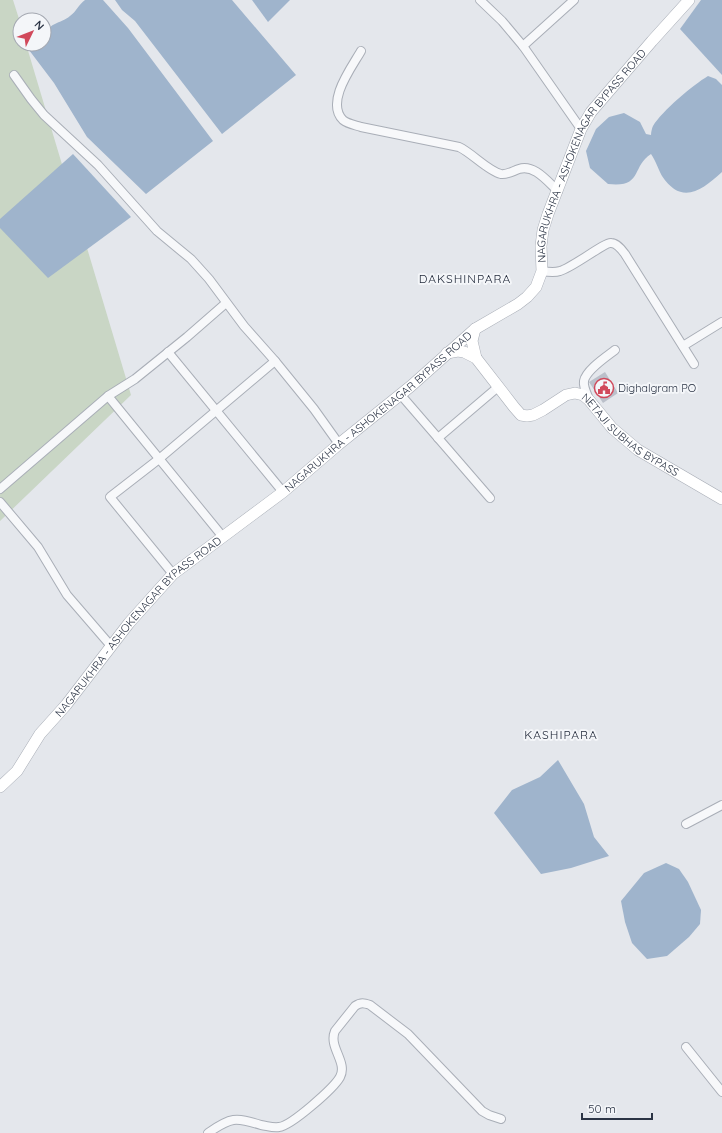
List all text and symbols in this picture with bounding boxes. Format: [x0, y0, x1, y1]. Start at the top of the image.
north arrow [12, 12, 52, 52]
text: N [31, 17, 47, 33]
street label: NAGARUKHRA - ASHOKENAGAR BYPASS ROAD [534, 46, 649, 263]
district label: DAKSHINPARA [419, 271, 511, 286]
street label: NAGARUKHRA - ASHOKENAGAR BYPASS ROAD [282, 328, 475, 495]
public building icon: Dighalgram PO [593, 377, 615, 399]
place label: Dighalgram PO [618, 381, 696, 395]
street label: NETAJI SUBHAS BYPASS [579, 390, 681, 479]
street label: NAGARUKHRA - ASHOKENAGAR BYPASS ROAD [52, 533, 224, 720]
district label: KASHIPARA [524, 727, 598, 742]
scale bar [582, 1095, 652, 1121]
text: 50 m [588, 1101, 616, 1116]

